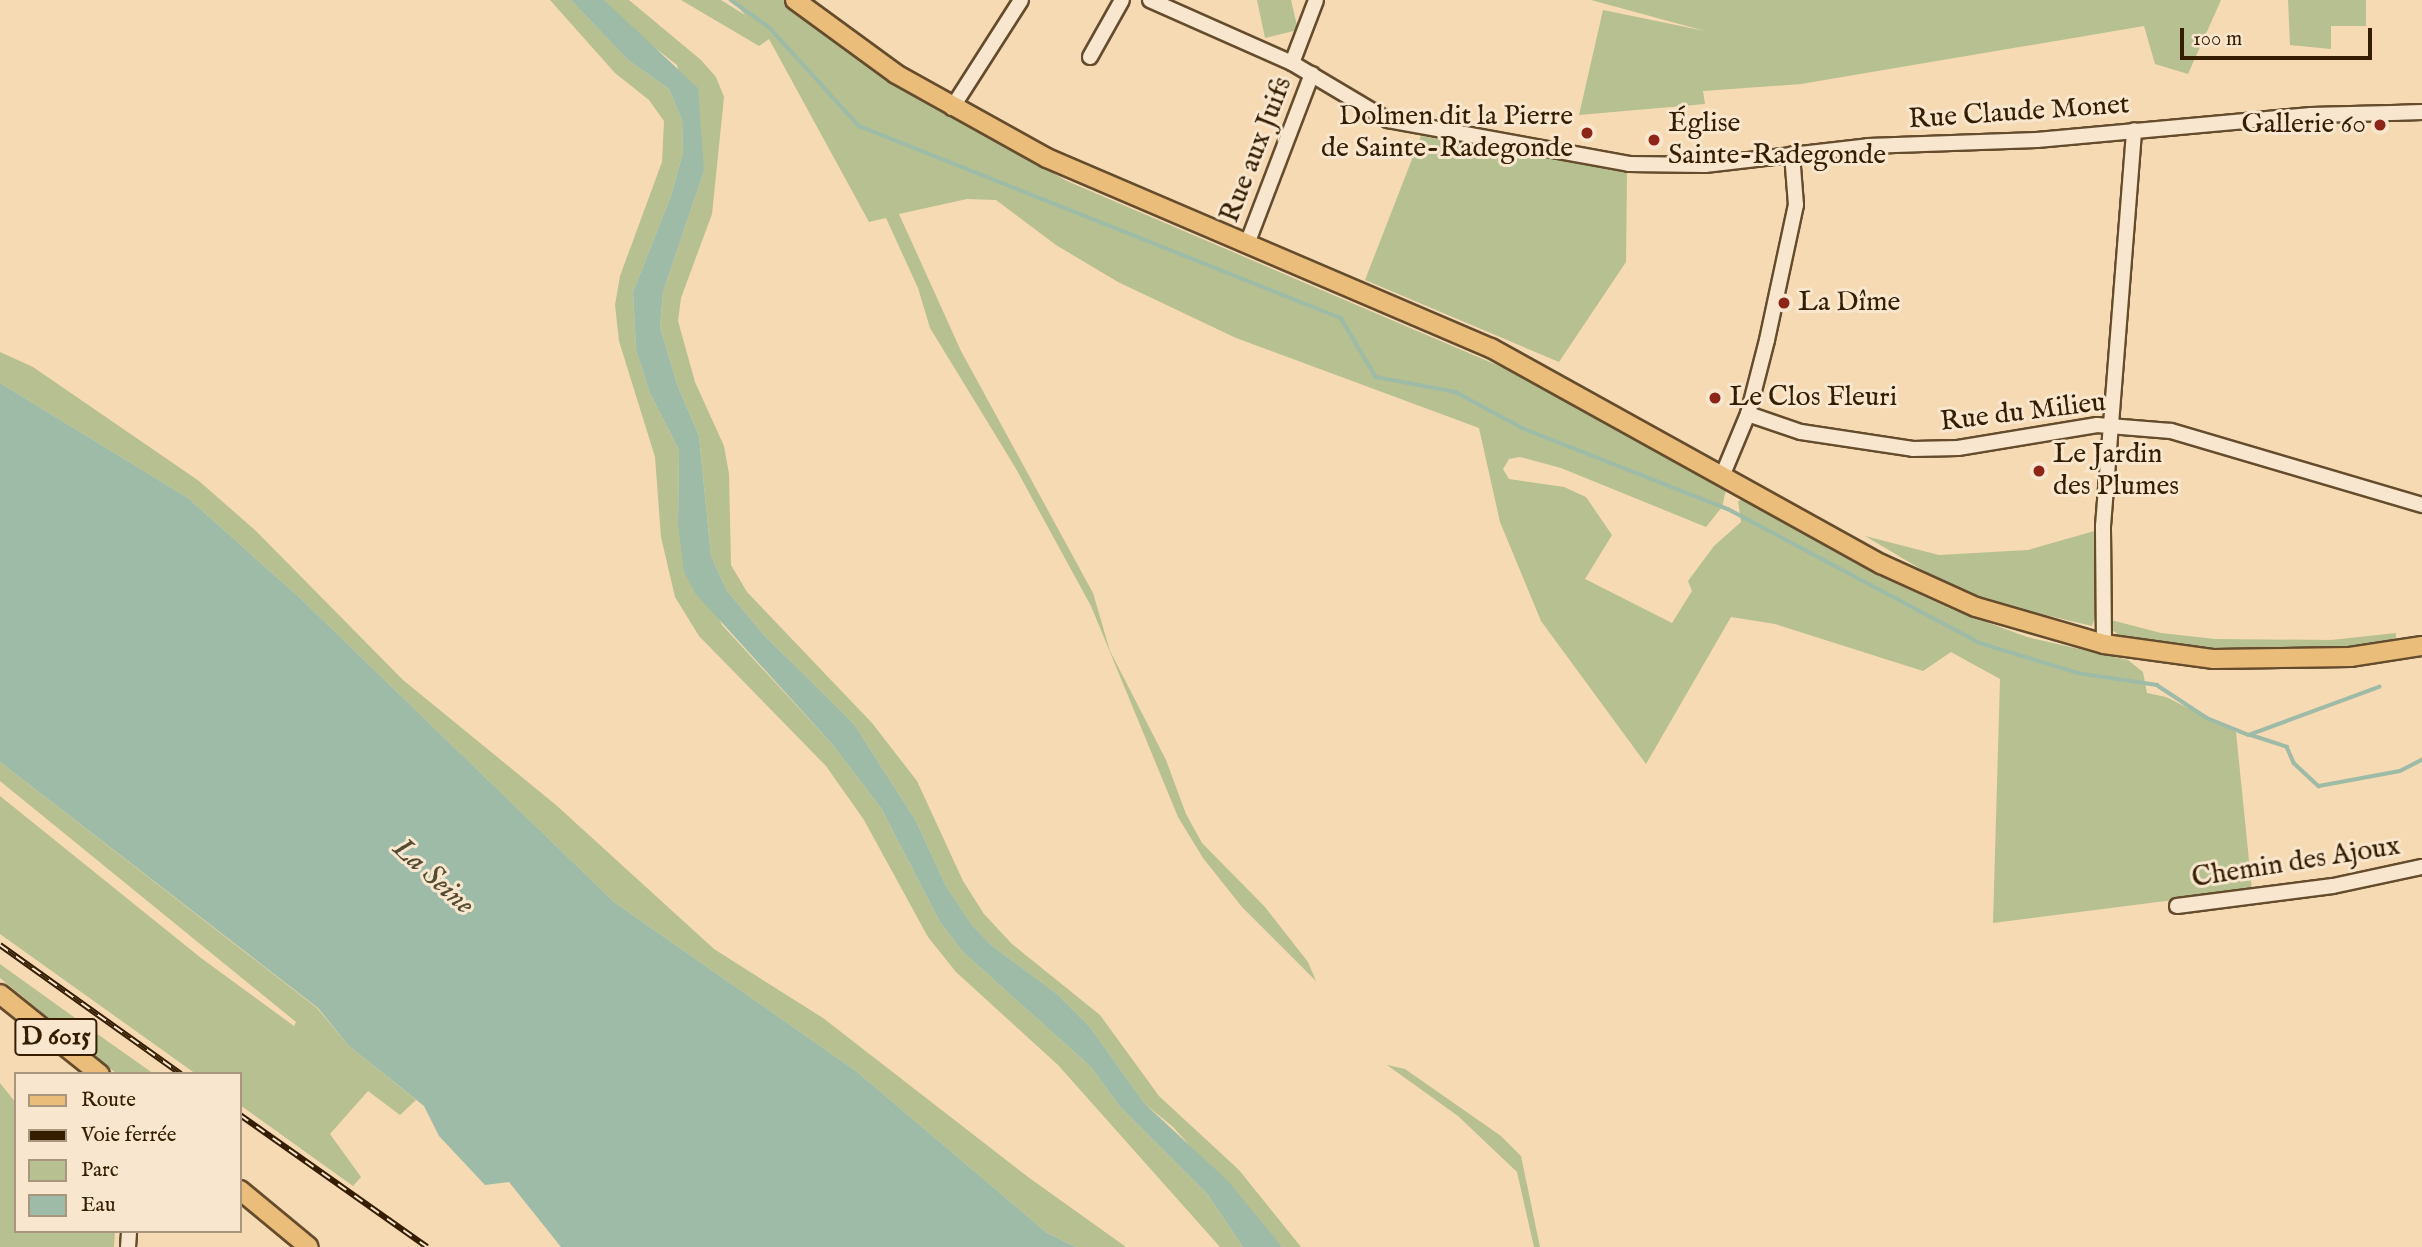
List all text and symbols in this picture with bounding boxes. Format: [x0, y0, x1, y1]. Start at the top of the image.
scale bar [2184, 14, 2376, 58]
text: 100 m [2193, 26, 2242, 53]
street label: Rue aux Juifs [1214, 72, 1300, 228]
street label: Rue Claude Monet [1907, 89, 2131, 137]
place label: Dolmen dit la Pierre de Sainte-Radegonde [1321, 100, 1573, 166]
place label: Église Sainte-Radegonde [1668, 107, 1886, 173]
place label: Gallerie 60 [2241, 108, 2366, 142]
marker: Gallerie 60 [2372, 117, 2388, 133]
marker: Dolmen dit la Pierre de Sainte-Radegonde [1579, 125, 1595, 141]
marker: Église Sainte-Radegonde [1646, 132, 1662, 148]
place label: La Dîme [1798, 286, 1900, 320]
marker: La Dîme [1776, 295, 1792, 311]
place label: Le Clos Fleuri [1729, 381, 1897, 415]
street label: Rue du Milieu [1938, 386, 2108, 440]
marker: Le Clos Fleuri [1707, 390, 1723, 406]
place label: Le Jardin des Plumes [2053, 438, 2179, 504]
marker: Le Jardin des Plumes [2031, 463, 2047, 479]
street label: Chemin des Ajoux [2190, 830, 2402, 896]
water label: La Seine [385, 831, 481, 923]
road number: D 6015 [14, 1014, 98, 1060]
legend [14, 1072, 242, 1233]
text: Route [81, 1087, 136, 1114]
text: Voie ferrée [81, 1122, 177, 1149]
text: Parc [81, 1157, 119, 1184]
text: Eau [81, 1192, 116, 1219]

